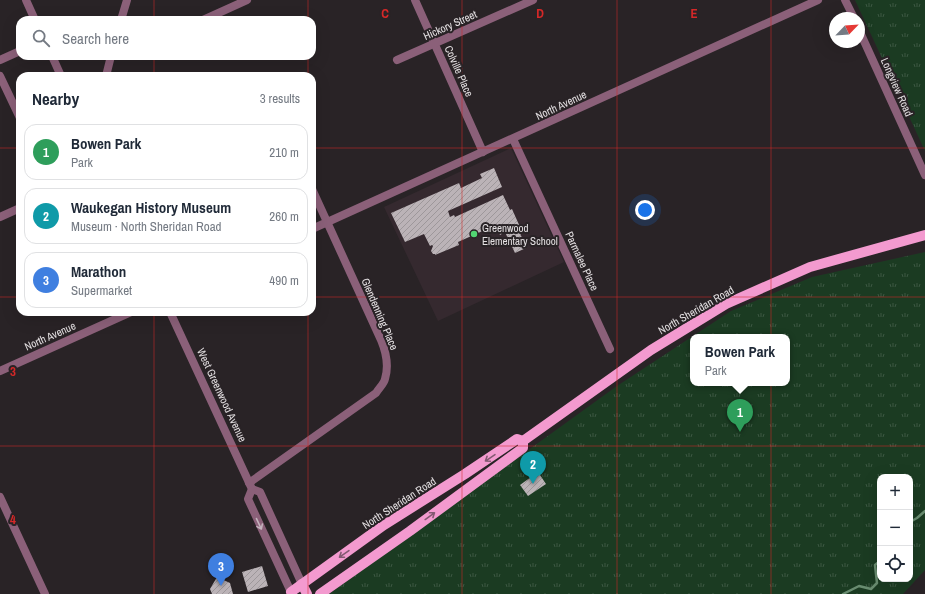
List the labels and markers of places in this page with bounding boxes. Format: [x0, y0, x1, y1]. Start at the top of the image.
place label: Greenwood Elementary School [482, 221, 558, 248]
marker: Greenwood Elementary School [469, 229, 479, 239]
pin: 1 [727, 399, 753, 432]
pin: 2 [520, 451, 546, 484]
pin: 3 [208, 553, 234, 586]

